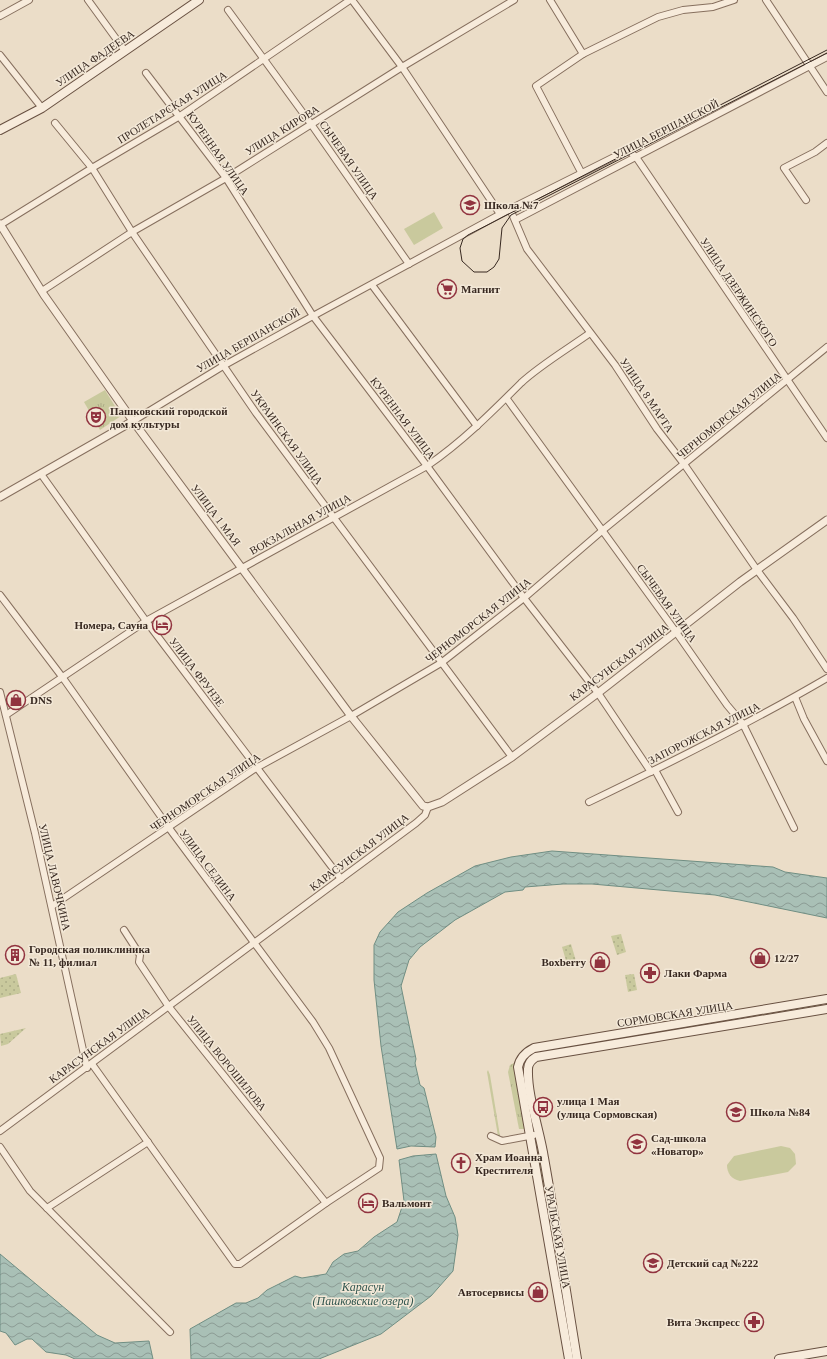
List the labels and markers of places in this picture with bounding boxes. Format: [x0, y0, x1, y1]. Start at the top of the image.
school or university icon: Школа №7 [459, 194, 481, 216]
place label: Школа №7 [484, 199, 539, 211]
supermarket icon: Магнит [436, 278, 458, 300]
place label: Магнит [461, 283, 501, 295]
place label: Пашковский городской дом культуры [110, 405, 228, 430]
theatre icon: Пашковский городской дом культуры [85, 406, 107, 428]
hotel icon: Номера, Сауна [151, 614, 173, 636]
place label: Номера, Сауна [74, 619, 149, 631]
shop icon: DNS [5, 689, 27, 711]
place label: DNS [30, 694, 52, 706]
place label: Городская поликлиника № 11, филиал [29, 943, 151, 968]
building icon: Городская поликлиника № 11, филиал [4, 944, 26, 966]
shop icon: 12/27 [749, 947, 771, 969]
shop icon: Boxberry [589, 951, 611, 973]
place label: 12/27 [774, 952, 800, 964]
place label: Boxberry [541, 956, 586, 968]
pharmacy icon: Лаки Фарма [639, 962, 661, 984]
place label: Лаки Фарма [664, 967, 727, 979]
place label: улица 1 Мая (улица Сормовская) [557, 1095, 658, 1121]
bus stop icon: улица 1 Мая (улица Сормовская) [532, 1096, 554, 1118]
school or university icon: Школа №84 [725, 1101, 747, 1123]
place label: Школа №84 [750, 1106, 811, 1118]
place label: Сад-школа «Новатор» [651, 1132, 707, 1157]
school or university icon: Сад-школа «Новатор» [626, 1133, 648, 1155]
place label: Храм Иоанна Крестителя [475, 1151, 543, 1176]
church icon: Храм Иоанна Крестителя [450, 1152, 472, 1174]
hotel icon: Вальмонт [357, 1192, 379, 1214]
place label: Вальмонт [382, 1197, 432, 1209]
school or university icon: Детский сад №222 [642, 1252, 664, 1274]
place label: Детский сад №222 [667, 1257, 759, 1269]
shop icon: Автосервисы [527, 1281, 549, 1303]
place label: Автосервисы [458, 1286, 524, 1298]
pharmacy icon: Вита Экспресс [743, 1311, 765, 1333]
place label: Вита Экспресс [667, 1316, 740, 1328]

